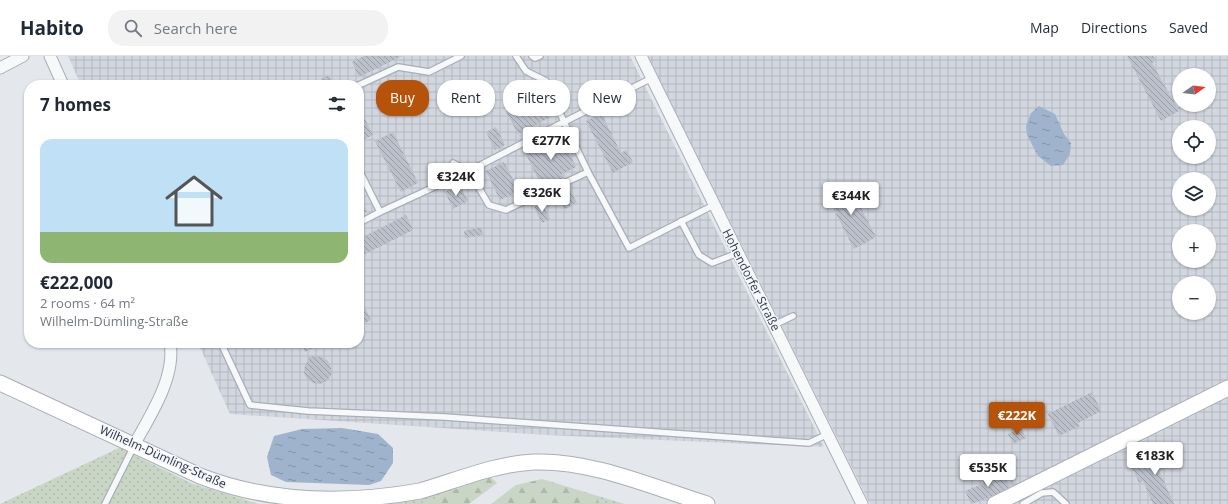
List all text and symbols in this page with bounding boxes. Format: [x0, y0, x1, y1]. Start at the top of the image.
search box [108, 10, 388, 46]
text: Habito [20, 15, 84, 41]
icon: search [122, 17, 144, 39]
text: Search here [154, 18, 237, 38]
text: Map [1030, 18, 1059, 37]
text: Directions [1081, 18, 1147, 37]
text: Saved [1169, 18, 1208, 37]
north arrow [1172, 68, 1216, 112]
map controls [1172, 68, 1216, 320]
chip: Buy [376, 80, 429, 116]
chip: Rent [437, 80, 495, 116]
chip: Filters [503, 80, 570, 116]
chip: New [578, 80, 636, 116]
text: 7 homes [40, 93, 111, 116]
icon: filters [326, 93, 348, 115]
button: locate [1172, 120, 1216, 164]
pin: €277K [523, 127, 579, 161]
text: €277K [532, 131, 570, 149]
pin: €324K [428, 163, 484, 197]
icon: home [158, 165, 230, 237]
text: €324K [437, 167, 475, 185]
button: layers [1172, 172, 1216, 216]
pin: €326K [514, 179, 570, 213]
pin: €344K [823, 182, 879, 216]
text: €326K [523, 183, 561, 201]
text: €344K [832, 186, 870, 204]
button: + [1172, 224, 1216, 268]
street label: Hohendorfer Straße [718, 226, 785, 334]
text: €222,000 [40, 271, 113, 294]
button: − [1172, 276, 1216, 320]
text: 2 rooms · 64 m² [40, 294, 135, 312]
text: Wilhelm-Dümling-Straße [40, 312, 188, 330]
pin: €222K [989, 402, 1045, 436]
text: €222K [998, 406, 1036, 424]
street label: Wilhelm-Dümling-Straße [97, 421, 229, 492]
pin: €183K [1127, 442, 1183, 476]
text: €183K [1136, 446, 1174, 464]
pin: €535K [960, 454, 1016, 488]
text: €535K [969, 458, 1007, 476]

